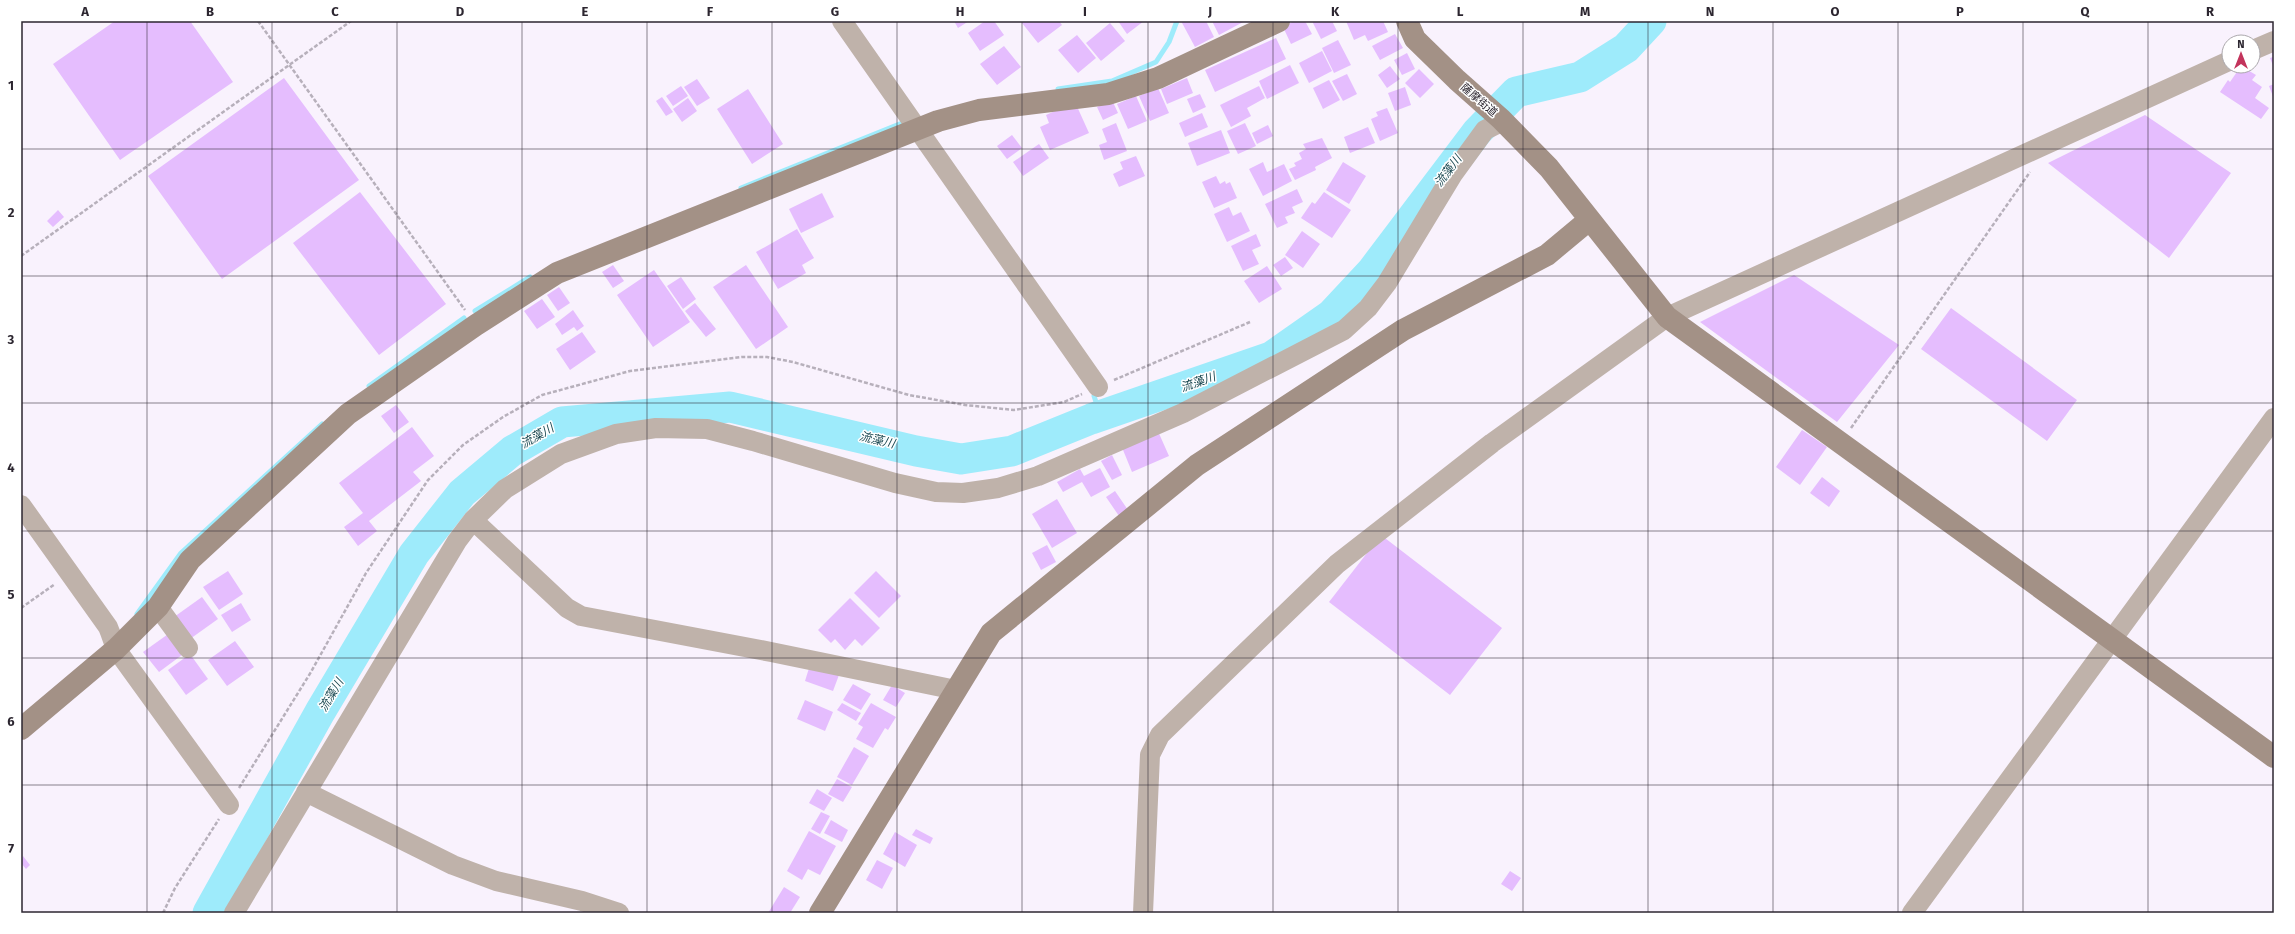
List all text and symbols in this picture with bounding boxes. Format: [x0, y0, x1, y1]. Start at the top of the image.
text: A [80, 4, 89, 19]
text: B [206, 4, 214, 19]
text: C [331, 4, 339, 19]
text: D [456, 4, 465, 19]
text: E [582, 4, 589, 19]
text: F [707, 4, 714, 19]
text: G [831, 4, 839, 19]
text: H [956, 4, 964, 19]
text: I [1083, 4, 1087, 19]
text: J [1207, 4, 1212, 19]
text: K [1331, 4, 1340, 19]
text: L [1457, 4, 1464, 19]
text: M [1580, 4, 1590, 19]
text: N [1706, 4, 1714, 19]
text: O [1831, 4, 1840, 19]
text: P [1956, 4, 1964, 19]
text: Q [2081, 4, 2091, 19]
text: R [2206, 4, 2215, 19]
north arrow [2221, 34, 2261, 74]
text: N [2237, 38, 2245, 51]
text: 1 [8, 78, 14, 93]
street label: 薩摩街道 [1458, 81, 1500, 119]
water label: 流藻川 [1432, 151, 1466, 190]
text: 2 [8, 205, 15, 220]
text: 3 [7, 332, 15, 347]
water label: 流藻川 [1179, 369, 1219, 394]
water label: 流藻川 [518, 420, 558, 451]
water label: 流藻川 [858, 429, 898, 451]
text: 4 [7, 460, 15, 475]
text: 5 [8, 587, 15, 602]
water label: 流藻川 [316, 674, 347, 714]
text: 6 [7, 714, 15, 729]
text: 7 [8, 841, 14, 856]

